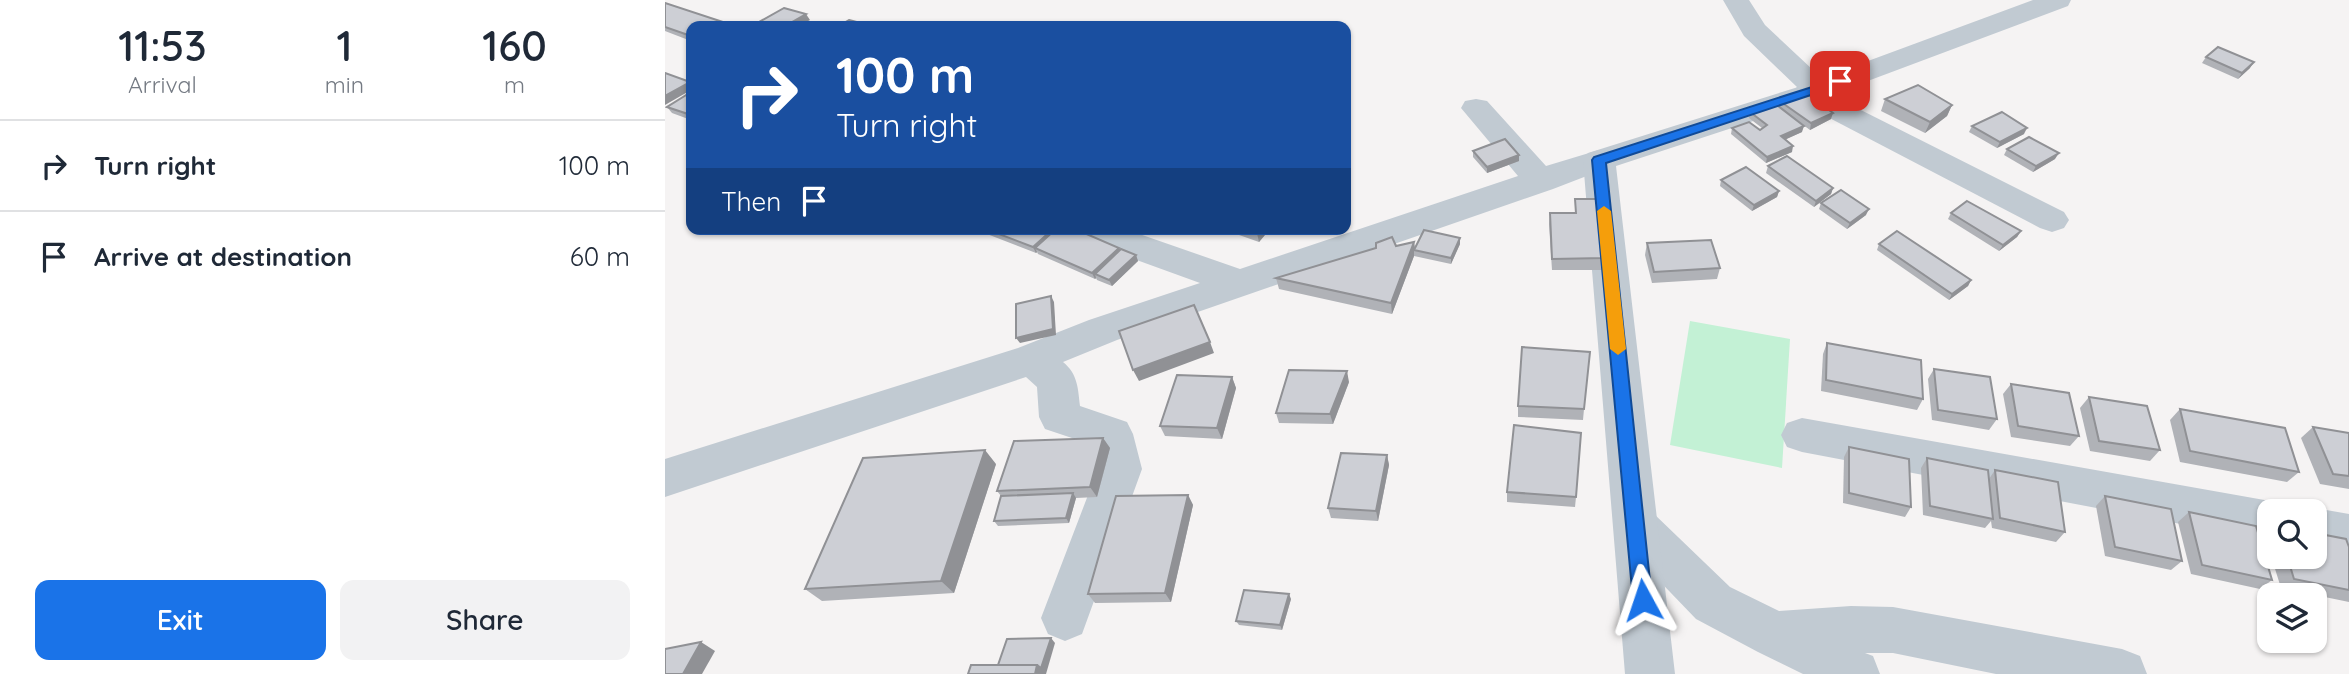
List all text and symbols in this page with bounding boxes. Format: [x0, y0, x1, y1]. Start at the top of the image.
text: 11:53 [118, 19, 207, 72]
text: 1 [336, 19, 353, 72]
text: 160 [482, 19, 547, 72]
text: 100 m [836, 44, 974, 105]
icon: right [721, 49, 812, 140]
pin [1810, 51, 1870, 111]
icon: arrive [1821, 62, 1859, 100]
text: Arrival [128, 70, 197, 99]
text: min [325, 70, 364, 99]
text: m [504, 70, 525, 99]
text: Turn right [836, 105, 977, 145]
icon: right [35, 147, 73, 185]
text: Turn right [94, 149, 216, 182]
text: 100 m [559, 149, 630, 182]
icon: arrive [795, 182, 833, 220]
text: Then [721, 185, 781, 218]
icon: arrive [35, 238, 73, 276]
text: Arrive at destination [94, 240, 352, 273]
text: 60 m [570, 240, 630, 273]
map controls [2257, 499, 2327, 653]
button: search [2257, 499, 2327, 569]
position arrow [1606, 563, 1680, 637]
button: Exit [35, 580, 326, 660]
button: Share [340, 580, 630, 660]
button: layers [2257, 583, 2327, 653]

